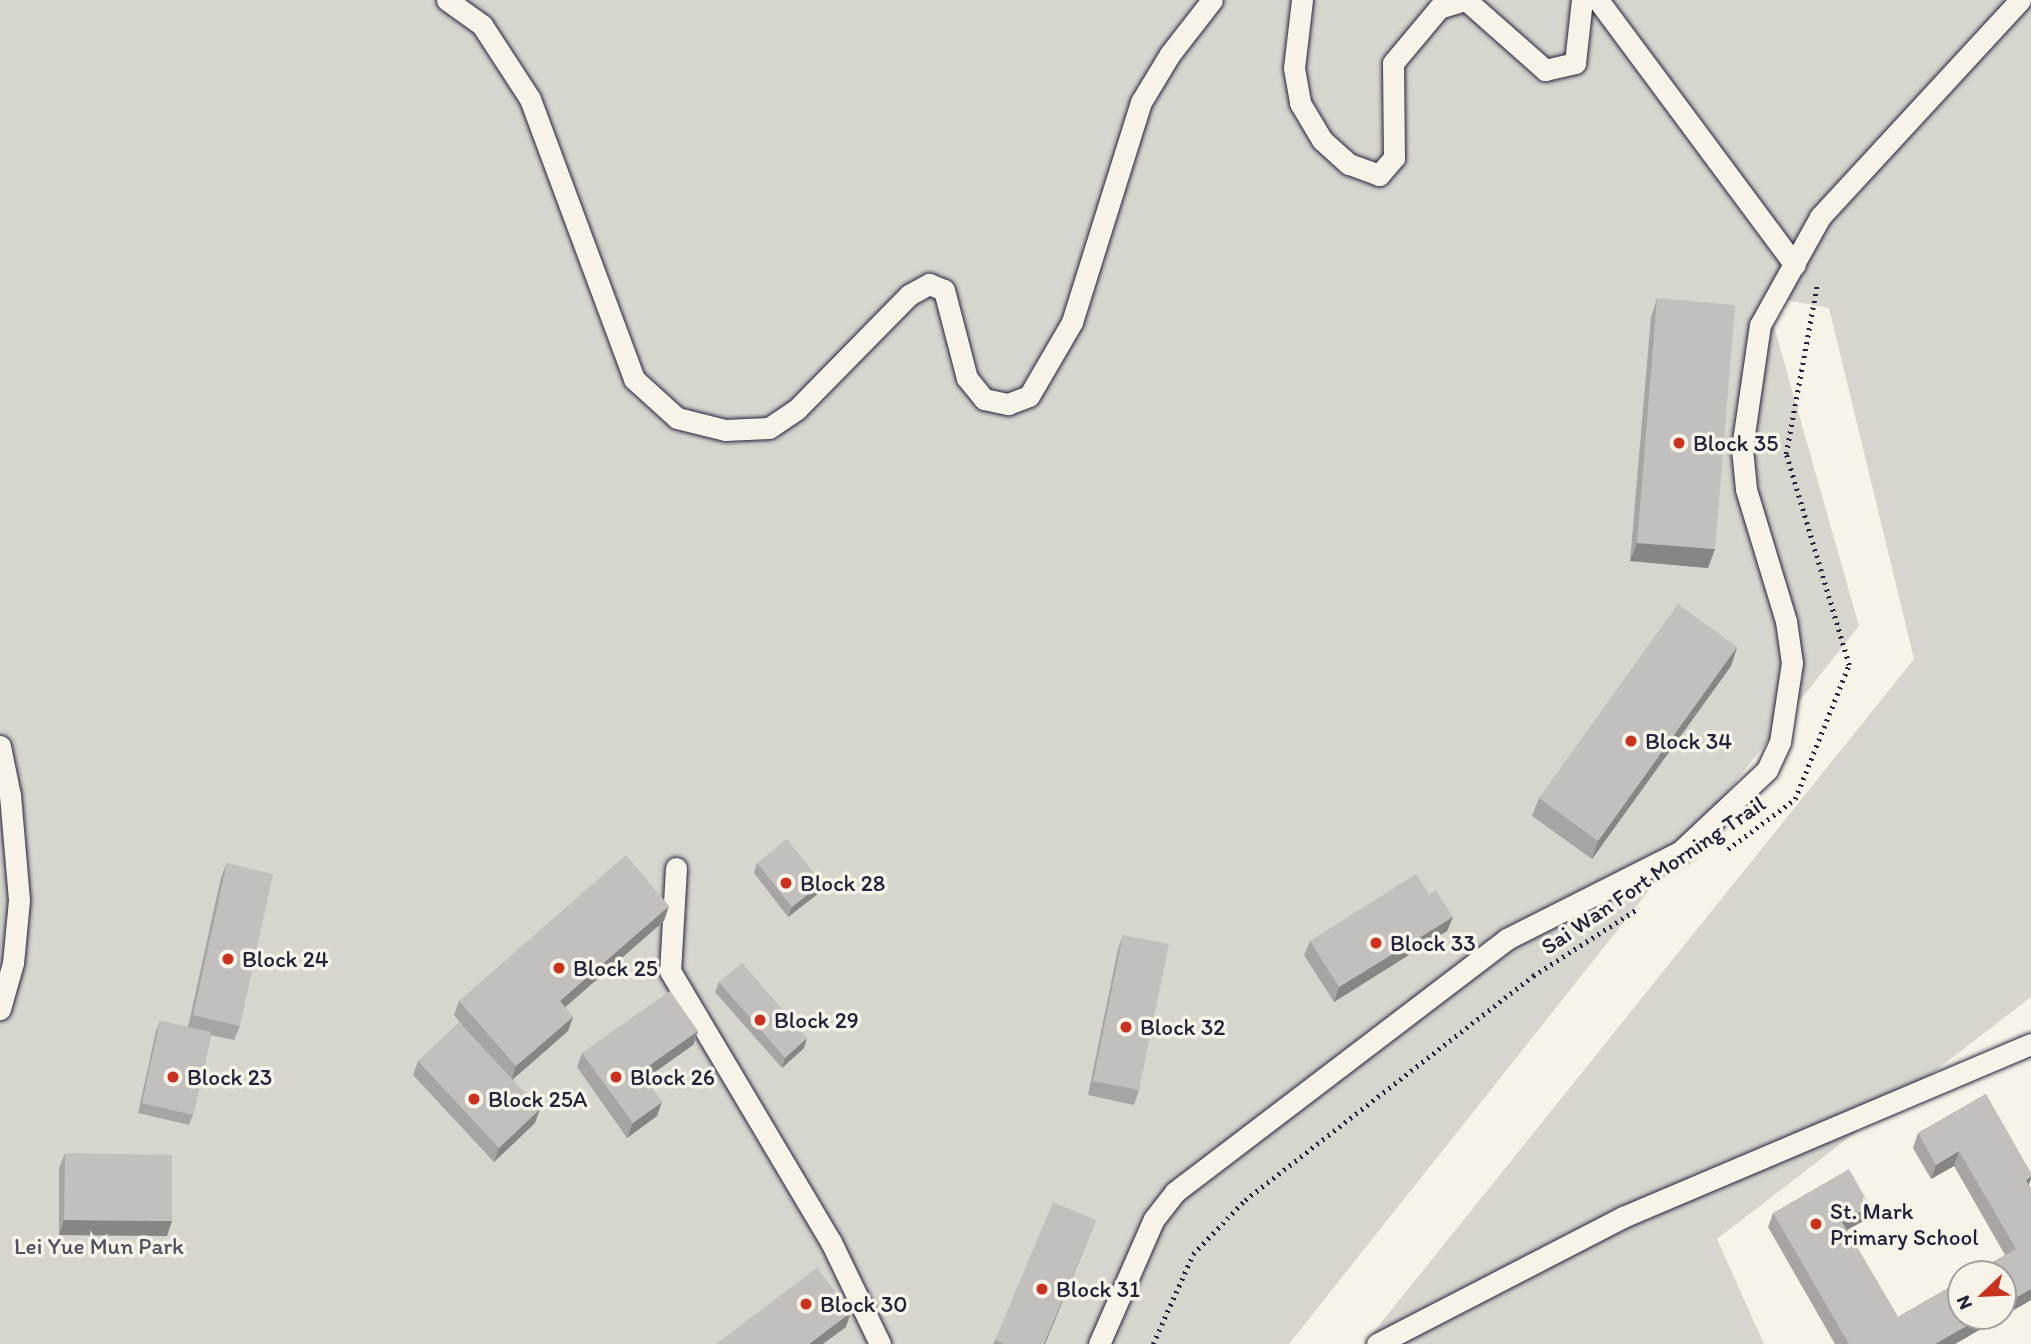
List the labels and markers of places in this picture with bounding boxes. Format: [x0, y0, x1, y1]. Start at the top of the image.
place label: Block 35 [1693, 429, 1778, 457]
marker: Block 35 [1671, 435, 1687, 451]
place label: Block 34 [1645, 727, 1732, 755]
marker: Block 34 [1623, 733, 1639, 749]
place label: Block 28 [800, 869, 885, 897]
marker: Block 28 [778, 875, 794, 891]
place label: Block 33 [1390, 929, 1476, 957]
marker: Block 33 [1368, 935, 1384, 951]
place label: Block 24 [242, 945, 329, 973]
marker: Block 24 [220, 951, 236, 967]
place label: Block 25 [573, 954, 658, 982]
marker: Block 25 [551, 960, 567, 976]
place label: Block 29 [774, 1006, 859, 1034]
marker: Block 29 [752, 1012, 768, 1028]
place label: Block 32 [1140, 1013, 1225, 1041]
marker: Block 32 [1118, 1019, 1134, 1035]
place label: Block 23 [187, 1063, 272, 1091]
place label: Block 26 [630, 1063, 715, 1091]
marker: Block 23 [165, 1069, 181, 1085]
marker: Block 26 [608, 1069, 624, 1085]
place label: Block 25A [488, 1085, 588, 1113]
marker: Block 25A [466, 1091, 482, 1107]
place label: St. Mark Primary School [1830, 1197, 1979, 1251]
marker: St. Mark Primary School [1808, 1216, 1824, 1232]
place label: Block 31 [1056, 1275, 1140, 1303]
marker: Block 31 [1034, 1281, 1050, 1297]
place label: Block 30 [820, 1290, 907, 1318]
marker: Block 30 [798, 1296, 814, 1312]

